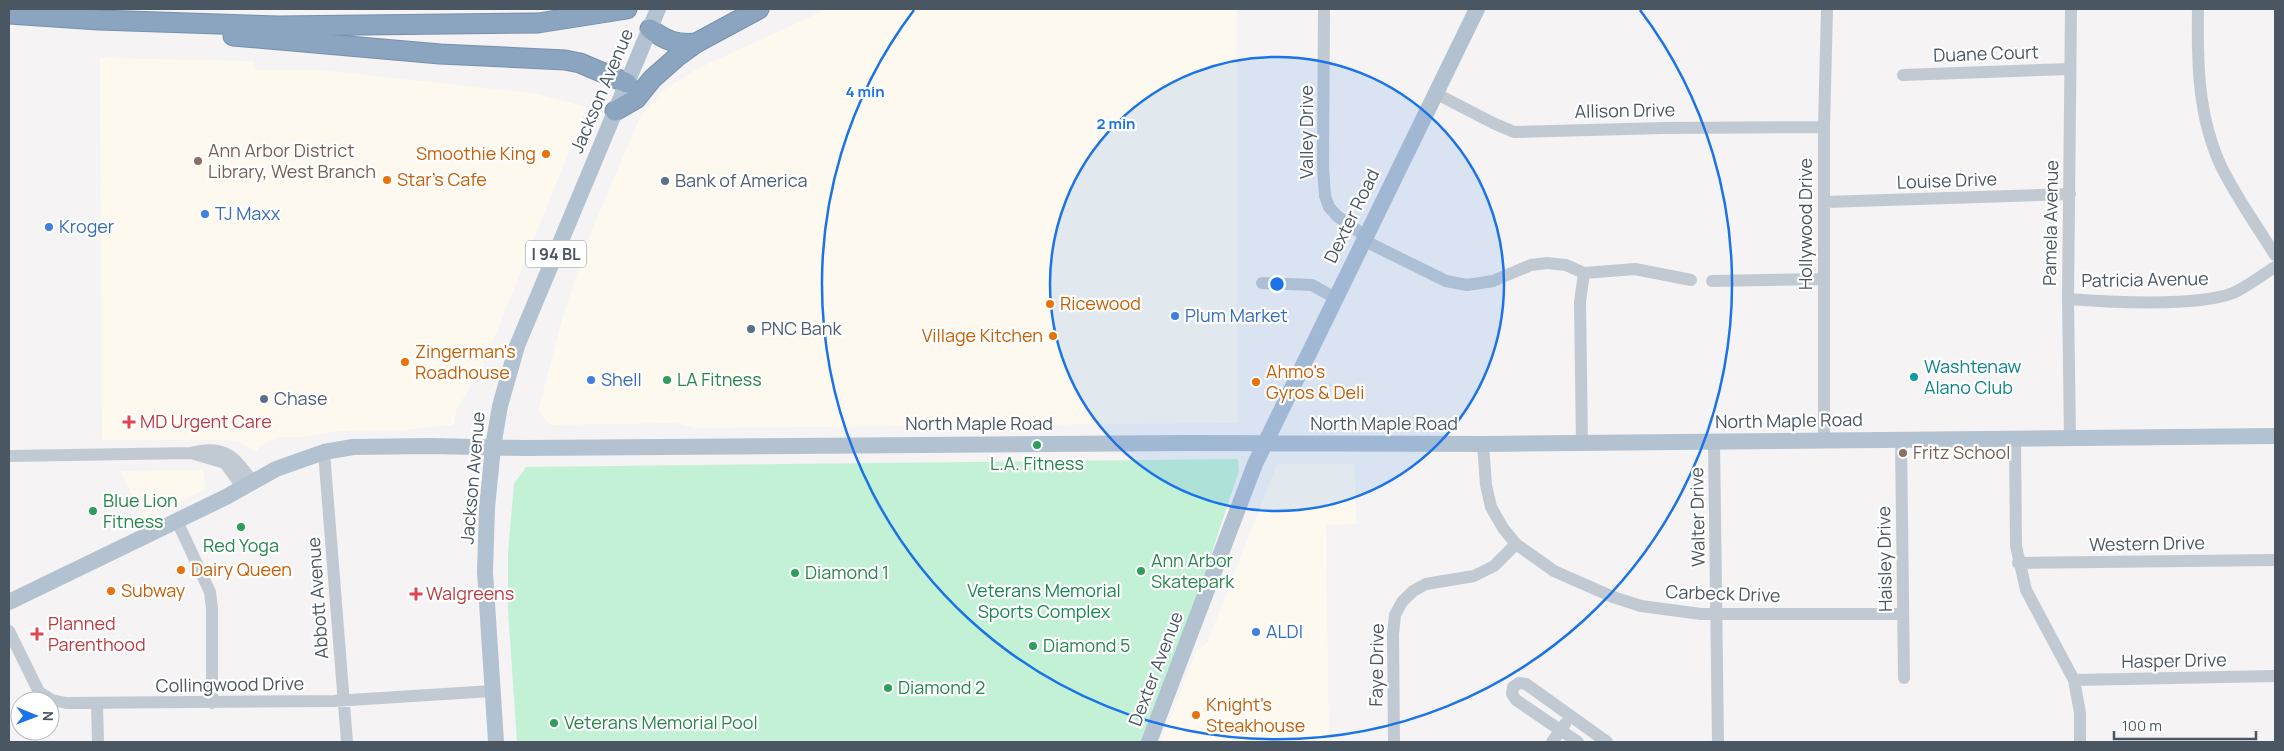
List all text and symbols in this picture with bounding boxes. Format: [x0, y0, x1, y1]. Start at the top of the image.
street label: Jackson Avenue [564, 25, 638, 157]
street label: Duane Court [1933, 39, 2039, 67]
text: 4 min [845, 81, 885, 102]
street label: Valley Drive [1294, 85, 1318, 179]
street label: Allison Drive [1575, 97, 1675, 123]
text: 2 min [1096, 113, 1136, 134]
place label: Ann Arbor District Library, West Branch [208, 138, 376, 183]
place label: Smoothie King [416, 141, 536, 165]
marker: Smoothie King [540, 148, 552, 160]
marker: Ann Arbor District Library, West Branch [192, 155, 204, 167]
street label: Hollywood Drive [1793, 158, 1817, 290]
street label: Pamela Avenue [2037, 160, 2063, 286]
street label: Dexter Road [1318, 165, 1384, 267]
street label: Louise Drive [1896, 166, 1998, 194]
place label: Star’s Cafe [397, 167, 487, 191]
place label: Bank of America [675, 168, 808, 192]
marker: Star’s Cafe [381, 174, 393, 186]
marker: Bank of America [659, 175, 671, 187]
place label: TJ Maxx [215, 201, 281, 225]
marker: TJ Maxx [199, 208, 211, 220]
place label: Kroger [59, 214, 115, 238]
marker: Kroger [43, 221, 55, 233]
road number: I 94 BL [526, 240, 586, 268]
street label: Patricia Avenue [2081, 266, 2209, 292]
centre of rings [1268, 275, 1286, 293]
place label: Ricewood [1060, 291, 1141, 315]
marker: Ricewood [1044, 298, 1056, 310]
place label: Plum Market [1185, 303, 1288, 327]
marker: Plum Market [1169, 310, 1181, 322]
place label: PNC Bank [761, 316, 842, 340]
marker: PNC Bank [745, 323, 757, 335]
place label: Village Kitchen [922, 323, 1043, 347]
marker: Village Kitchen [1047, 330, 1059, 342]
place label: Zingerman's Roadhouse [415, 339, 516, 384]
place label: Washtenaw Alano Club [1924, 354, 2022, 399]
marker: Zingerman's Roadhouse [399, 356, 411, 368]
place label: Ahmo's Gyros & Deli [1266, 359, 1364, 404]
place label: Shell [601, 367, 642, 391]
place label: LA Fitness [677, 367, 762, 391]
marker: Washtenaw Alano Club [1908, 371, 1920, 383]
marker: Shell [585, 374, 597, 386]
marker: LA Fitness [661, 374, 673, 386]
marker: Ahmo's Gyros & Deli [1250, 376, 1262, 388]
place label: Chase [274, 386, 328, 410]
marker: Chase [258, 393, 270, 405]
street label: North Maple Road [1715, 407, 1863, 433]
place label: MD Urgent Care [140, 409, 272, 433]
street label: Jackson Avenue [454, 411, 490, 545]
street label: North Maple Road [905, 411, 1053, 435]
street label: North Maple Road [1310, 411, 1458, 435]
marker: MD Urgent Care [122, 415, 136, 429]
marker: L.A. Fitness [1031, 439, 1043, 451]
place label: Fritz School [1913, 440, 2010, 464]
marker: Fritz School [1897, 447, 1909, 459]
place label: L.A. Fitness [990, 451, 1084, 475]
street label: Walter Drive [1684, 467, 1710, 567]
place label: Blue Lion Fitness [103, 488, 178, 533]
marker: Blue Lion Fitness [87, 505, 99, 517]
street label: Haisley Drive [1871, 506, 1897, 612]
marker: Red Yoga [235, 521, 247, 533]
street label: Western Drive [2089, 530, 2205, 556]
place label: Red Yoga [203, 533, 279, 557]
street label: Abbott Avenue [301, 536, 333, 660]
place label: Ann Arbor Skatepark [1151, 548, 1235, 593]
place label: Dairy Queen [191, 557, 292, 581]
place label: Diamond 1 [805, 560, 889, 584]
marker: Dairy Queen [175, 564, 187, 576]
marker: Ann Arbor Skatepark [1135, 565, 1147, 577]
marker: Diamond 1 [789, 567, 801, 579]
place label: Subway [121, 578, 186, 602]
park label: Veterans Memorial Sports Complex [967, 578, 1121, 623]
street label: Carbeck Drive [1665, 579, 1781, 607]
place label: Walgreens [426, 581, 514, 605]
marker: Subway [105, 585, 117, 597]
marker: Walgreens [410, 588, 422, 600]
street label: Dexter Avenue [1122, 608, 1188, 729]
place label: Planned Parenthood [48, 611, 146, 656]
place label: ALDI [1266, 619, 1303, 643]
street label: Faye Drive [1363, 623, 1389, 707]
marker: ALDI [1250, 626, 1262, 638]
marker: Planned Parenthood [30, 627, 44, 641]
place label: Diamond 5 [1043, 633, 1130, 657]
marker: Diamond 5 [1027, 640, 1039, 652]
street label: Hasper Drive [2121, 647, 2227, 673]
street label: Collingwood Drive [155, 671, 304, 697]
place label: Diamond 2 [898, 675, 985, 699]
marker: Diamond 2 [882, 682, 894, 694]
north arrow [10, 691, 60, 741]
place label: Knight's Steakhouse [1206, 692, 1305, 737]
scale bar [2114, 708, 2256, 740]
marker: Knight's Steakhouse [1190, 709, 1202, 721]
place label: Veterans Memorial Pool [564, 710, 758, 734]
text: N [39, 711, 58, 721]
text: 100 m [2122, 715, 2162, 736]
marker: Veterans Memorial Pool [548, 717, 560, 729]

